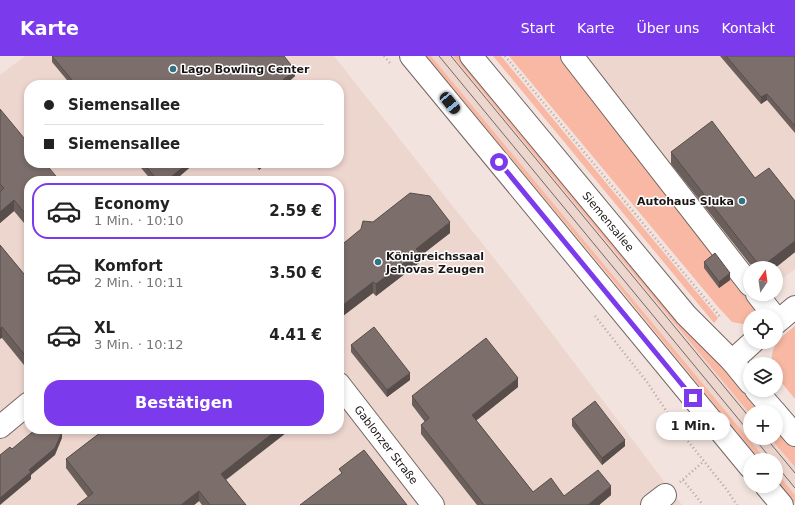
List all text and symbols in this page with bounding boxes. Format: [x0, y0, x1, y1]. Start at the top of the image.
text: Karte [20, 17, 79, 39]
text: Start [521, 20, 555, 36]
text: Karte [577, 20, 614, 36]
text: Über uns [636, 20, 699, 36]
text: Kontakt [721, 20, 775, 36]
place label: Lago Bowling Center [181, 63, 310, 76]
marker: Lago Bowling Center [168, 64, 178, 74]
car [438, 90, 462, 116]
text: Siemensallee [68, 96, 180, 114]
text: Siemensallee [68, 135, 180, 153]
route start [490, 153, 508, 171]
street label: Siemensallee [579, 189, 637, 254]
icon: car [46, 193, 82, 229]
text: Economy [94, 195, 170, 213]
place label: Autohaus Sluka [637, 195, 734, 208]
marker: Autohaus Sluka [737, 196, 747, 206]
text: 2.59 € [269, 202, 322, 220]
text: 1 Min. · 10:10 [94, 213, 183, 228]
place label: Königreichssaal Jehovas Zeugen [385, 250, 484, 276]
icon: car [46, 255, 82, 291]
text: Komfort [94, 257, 163, 275]
marker: Königreichssaal Jehovas Zeugen [373, 257, 383, 267]
north arrow [743, 261, 783, 301]
map controls [743, 261, 783, 493]
text: 3.50 € [269, 264, 322, 282]
text: 2 Min. · 10:11 [94, 275, 183, 290]
button: locate [743, 309, 783, 349]
icon: car [46, 317, 82, 353]
text: XL [94, 319, 115, 337]
text: 4.41 € [269, 326, 322, 344]
text: 3 Min. · 10:12 [94, 337, 183, 352]
button: layers [743, 357, 783, 397]
button: Bestätigen [44, 380, 324, 426]
route end [684, 389, 702, 407]
street label: Gablonzer Straße [351, 403, 421, 487]
button: + [743, 405, 783, 445]
callout: 1 Min. [656, 412, 730, 440]
text: 1 Min. [670, 418, 716, 433]
button: − [743, 453, 783, 493]

